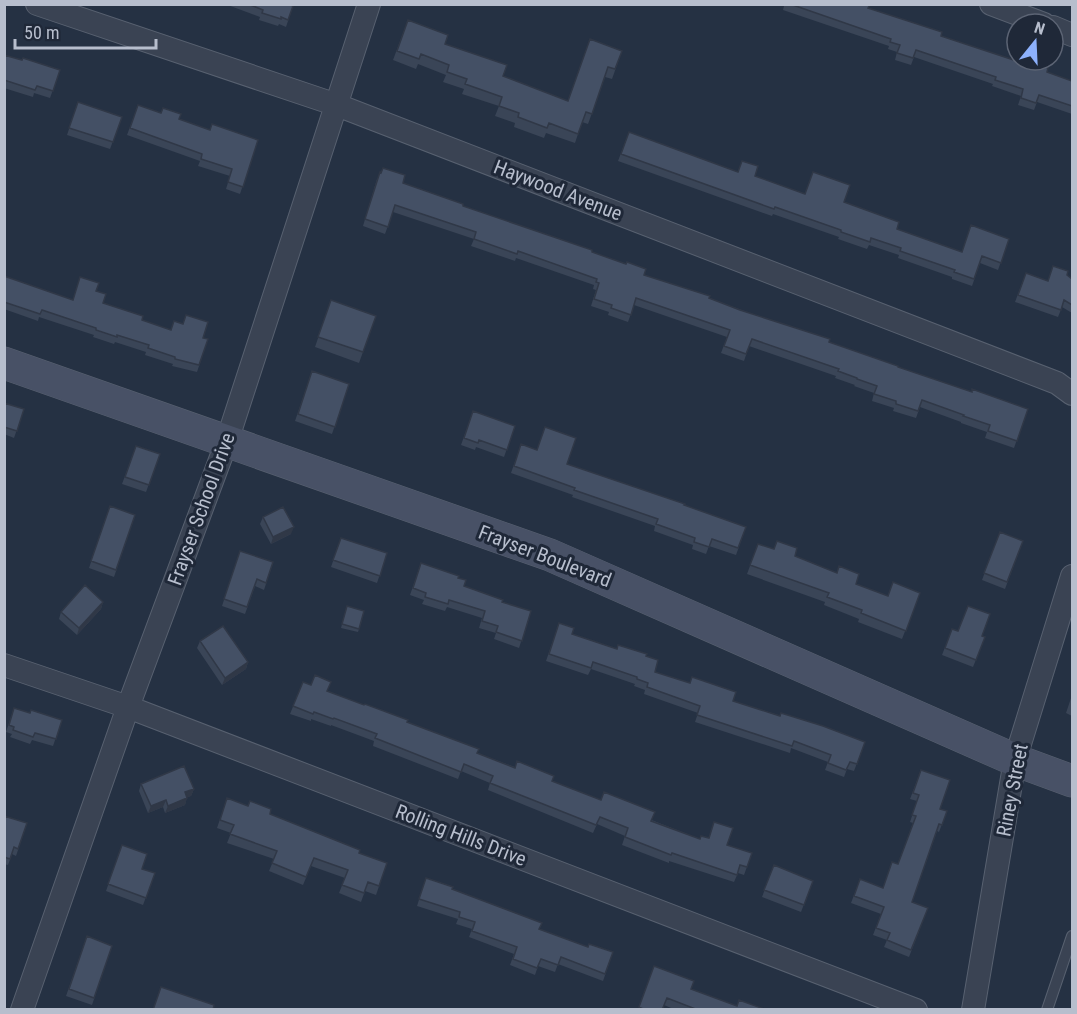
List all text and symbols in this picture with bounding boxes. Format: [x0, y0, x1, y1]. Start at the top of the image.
scale bar [15, 12, 156, 50]
north arrow [1005, 12, 1065, 72]
text: N [1032, 18, 1047, 39]
text: 50 m [24, 22, 59, 43]
street label: Haywood Avenue [491, 155, 625, 225]
street label: Frayser School Drive [162, 430, 240, 588]
street label: Frayser Boulevard [475, 520, 615, 592]
street label: Riney Street [991, 742, 1033, 838]
street label: Rolling Hills Drive [392, 799, 530, 871]

